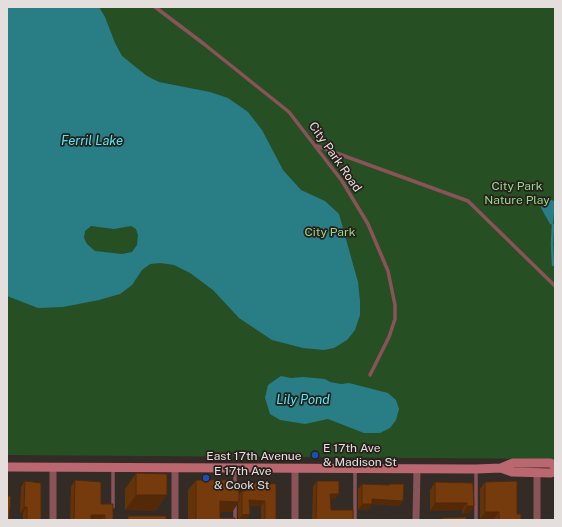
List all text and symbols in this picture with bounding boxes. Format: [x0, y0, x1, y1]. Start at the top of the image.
street label: City Park Road [306, 119, 364, 195]
water label: Ferril Lake [61, 133, 123, 149]
park label: City Park Nature Play [484, 179, 550, 207]
park label: City Park [305, 225, 355, 239]
water label: Lily Pond [276, 392, 330, 408]
place label: E 17th Ave & Madison St [323, 441, 397, 469]
street label: East 17th Avenue [206, 449, 302, 463]
marker: E 17th Ave & Madison St [310, 450, 320, 460]
place label: E 17th Ave & Cook St [214, 464, 271, 492]
marker: E 17th Ave & Cook St [201, 473, 211, 483]

